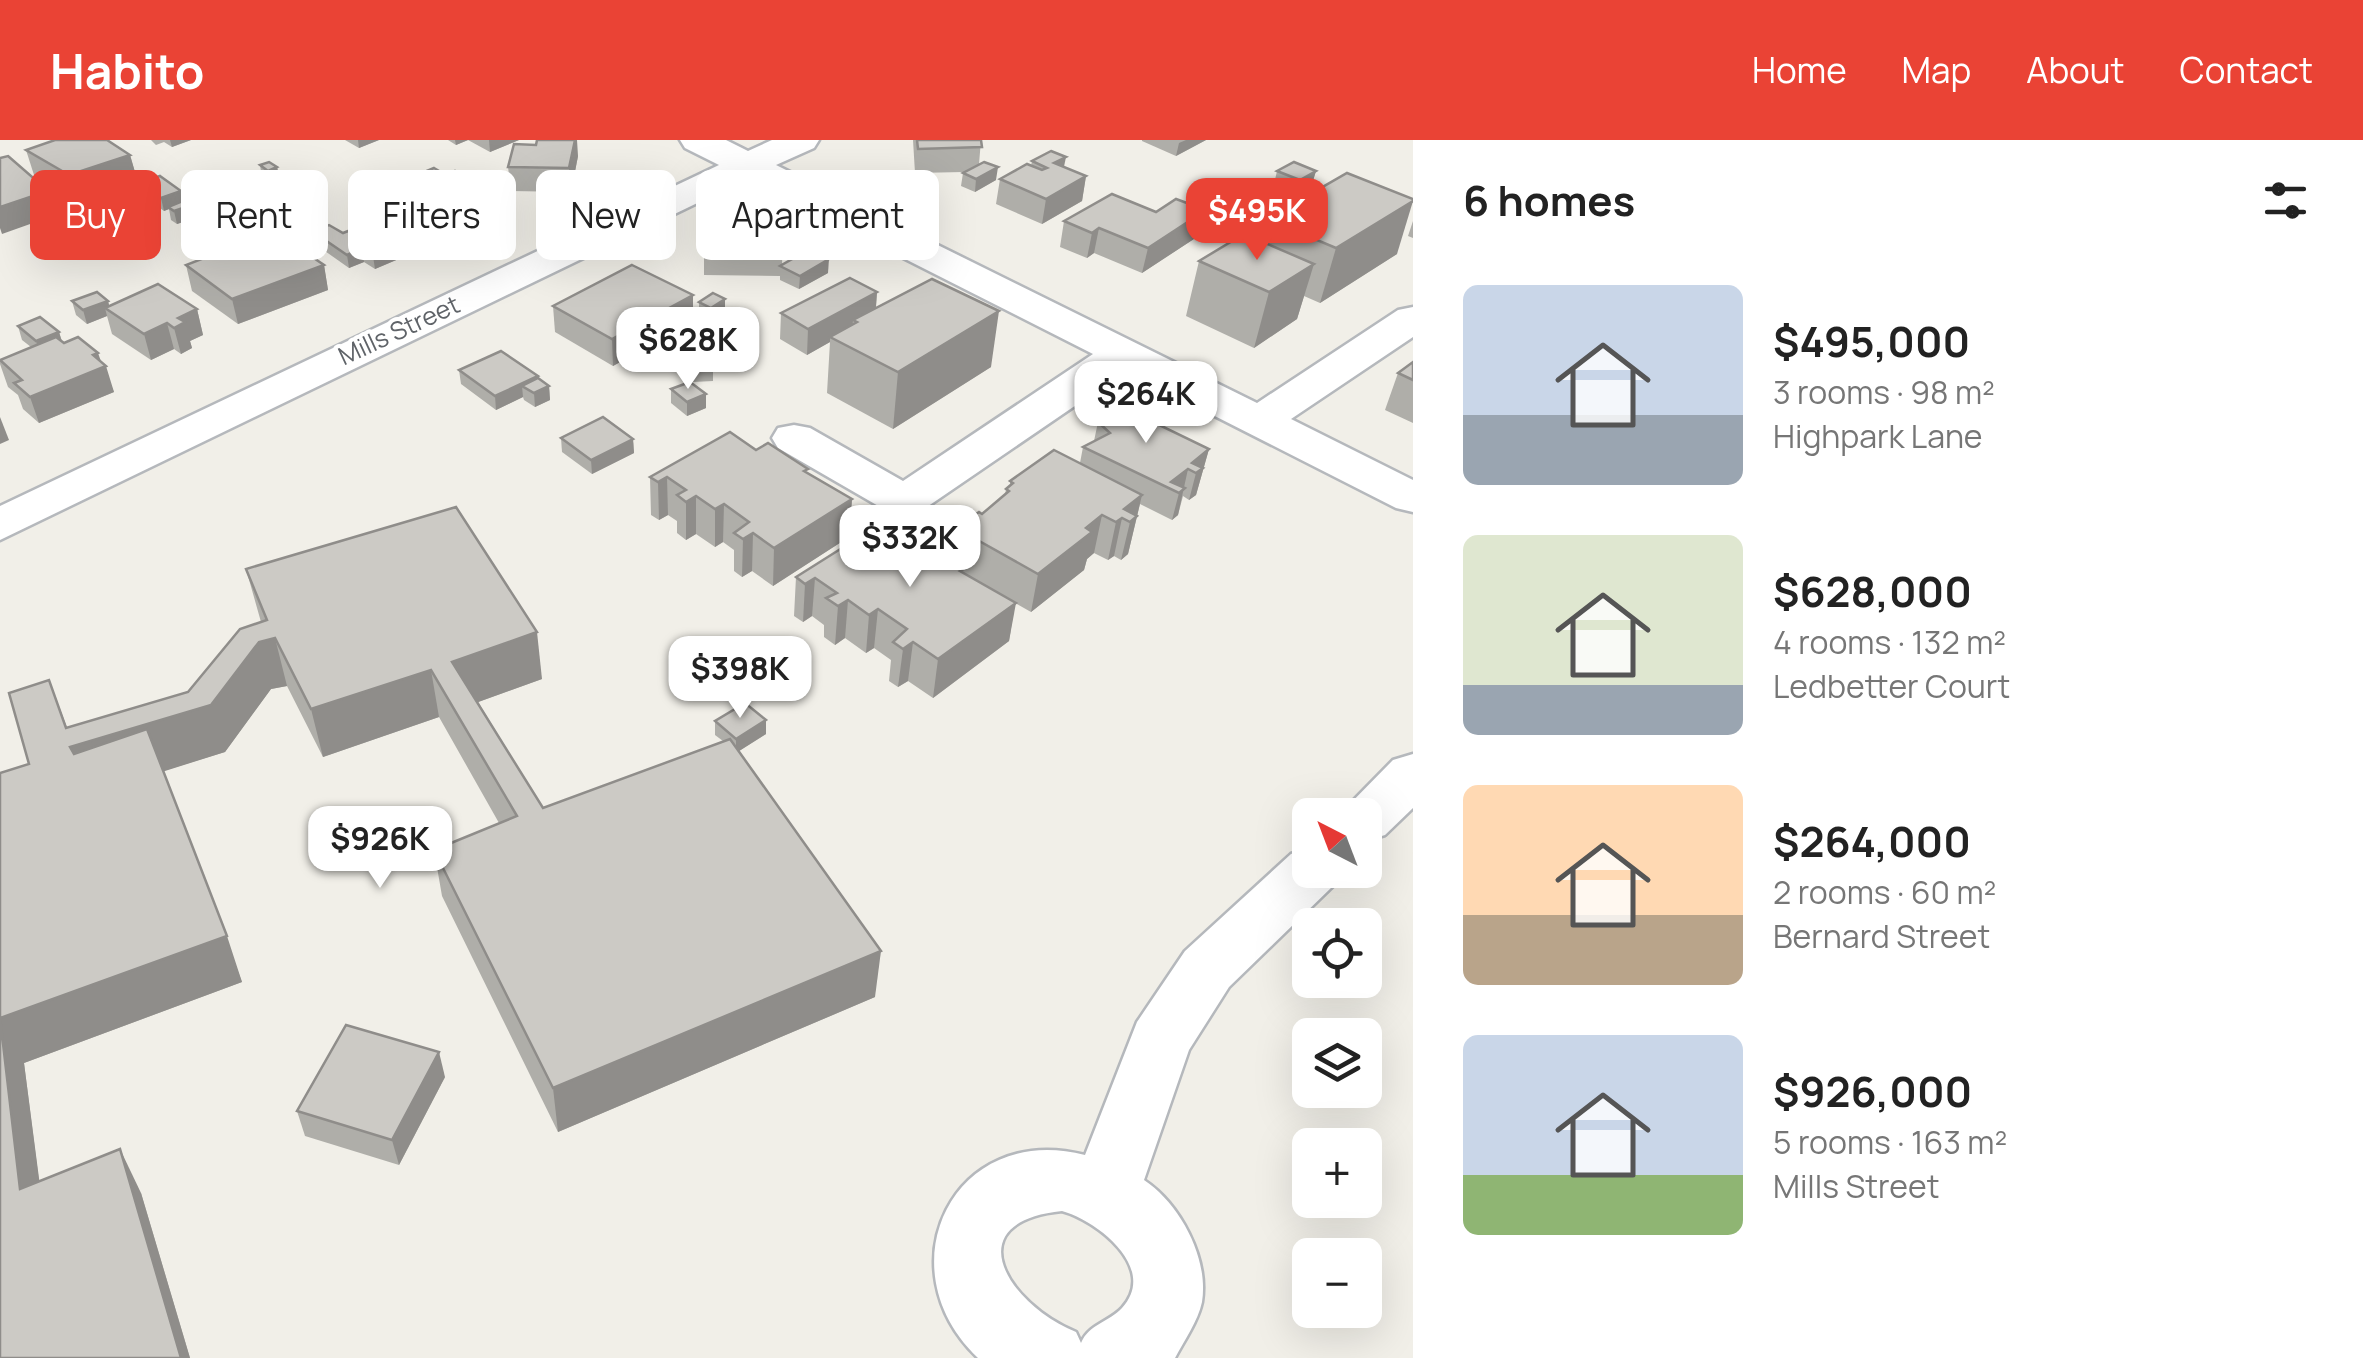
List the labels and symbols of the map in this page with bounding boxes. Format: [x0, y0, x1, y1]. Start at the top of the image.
pin: $495K [1187, 178, 1327, 263]
street label: Mills Street [332, 286, 465, 373]
pin: $628K [618, 307, 758, 392]
pin: $264K [1076, 361, 1216, 446]
pin: $332K [840, 505, 980, 590]
pin: $398K [670, 636, 810, 721]
north arrow [1292, 798, 1382, 888]
pin: $926K [310, 806, 450, 891]

